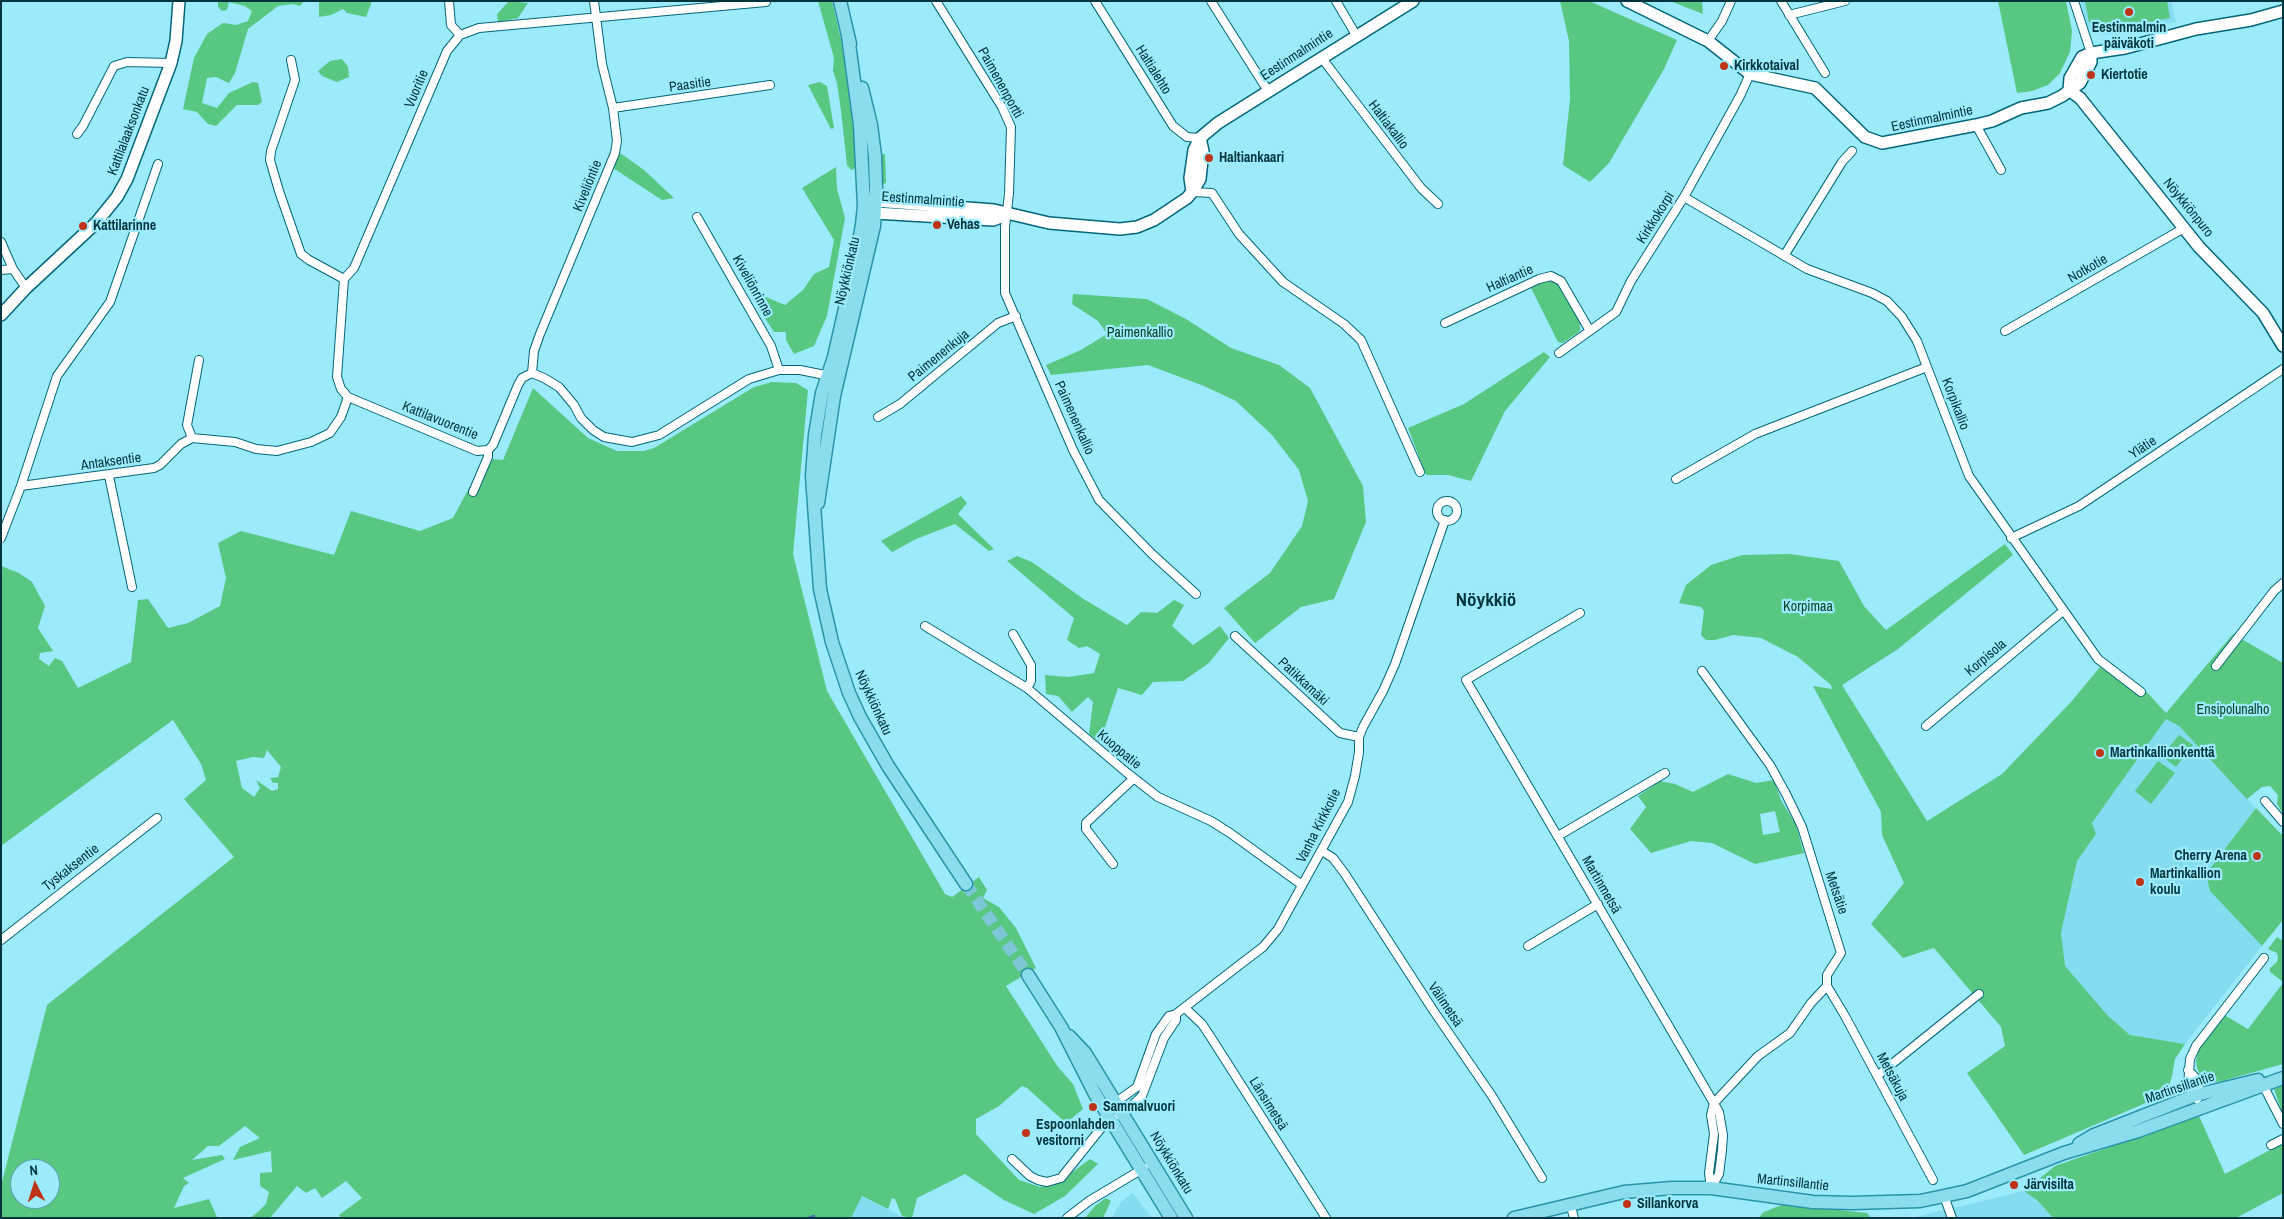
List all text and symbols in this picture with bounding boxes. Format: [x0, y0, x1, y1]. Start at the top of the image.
marker: Eestinmalmin päiväkoti [2123, 6, 2135, 18]
place label: Eestinmalmin päiväkoti [2092, 20, 2166, 52]
street label: Eestinmalmintie [1258, 25, 1336, 85]
street label: Haltialehto [1131, 42, 1175, 98]
street label: Paimenenportti [974, 45, 1026, 121]
place label: Kirkkotaival [1734, 58, 1799, 74]
marker: Kirkkotaival [1718, 60, 1730, 72]
street label: Vuoritie [401, 67, 433, 111]
place label: Kiertotie [2101, 67, 2148, 83]
marker: Kiertotie [2085, 69, 2097, 81]
street label: Paasitie [668, 74, 712, 96]
street label: Kattilalaaksonkatu [104, 84, 154, 178]
street label: Haltiakallio [1364, 97, 1412, 153]
street label: Eestinmalmintie [1890, 102, 1974, 136]
place label: Haltiankaari [1219, 150, 1284, 166]
marker: Haltiankaari [1203, 152, 1215, 164]
street label: Kiveliöntie [570, 158, 606, 214]
street label: Nöykkiönpuro [2159, 175, 2217, 241]
street label: Eestinmalmintie [881, 189, 965, 211]
street label: Kirkkokorpi [1633, 189, 1679, 247]
place label: Vehas [947, 217, 980, 233]
place label: Kattilarinne [93, 218, 156, 234]
marker: Vehas [931, 219, 943, 231]
marker: Kattilarinne [77, 220, 89, 232]
street label: Nöykkiönkatu [832, 235, 864, 307]
street label: Notkotie [2065, 251, 2111, 287]
street label: Kiveliönrinne [728, 252, 776, 320]
street label: Haltiantie [1484, 261, 1536, 297]
park label: Paimenkallio [1107, 325, 1173, 341]
street label: Paimenenkuja [905, 326, 973, 386]
street label: Korpikallio [1937, 376, 1973, 432]
street label: Paimenenkallio [1050, 378, 1098, 458]
street label: Kattilavuorentie [400, 398, 480, 444]
street label: Ylätie [2126, 433, 2160, 463]
street label: Antaksentie [80, 449, 142, 475]
district label: Nöykkiö [1456, 590, 1516, 612]
park label: Korpimaa [1783, 599, 1833, 615]
street label: Korpisola [1962, 636, 2010, 680]
street label: Patikkamäki [1274, 654, 1332, 710]
street label: Nöykkiönkatu [851, 668, 895, 738]
park label: Ensipolunalho [2197, 702, 2269, 718]
street label: Kuoppatie [1094, 727, 1144, 773]
place label: Martinkallionkenttä [2110, 745, 2215, 761]
marker: Martinkallionkenttä [2094, 747, 2106, 759]
street label: Vanha Kirkkotie [1293, 786, 1345, 866]
street label: Tyskaksentie [39, 841, 103, 895]
place label: Cherry Arena [2174, 848, 2247, 864]
marker: Cherry Arena [2251, 850, 2263, 862]
street label: Martinmetsä [1578, 853, 1624, 917]
place label: Martinkallion koulu [2150, 866, 2221, 899]
street label: Metsätie [1821, 869, 1851, 917]
marker: Martinkallion koulu [2134, 876, 2146, 888]
street label: Välimetsä [1424, 979, 1466, 1031]
street label: Metsäkuja [1872, 1050, 1912, 1104]
street label: Martinsillantie [2143, 1068, 2217, 1108]
street label: Länsimetsä [1245, 1074, 1291, 1134]
place label: Sammalvuori [1103, 1099, 1175, 1115]
marker: Sammalvuori [1087, 1101, 1099, 1113]
place label: Espoonlahden vesitorni [1036, 1117, 1115, 1150]
marker: Espoonlahden vesitorni [1020, 1127, 1032, 1139]
street label: Nöykkiönkatu [1146, 1129, 1196, 1197]
north arrow [10, 1159, 60, 1209]
text: N [29, 1161, 39, 1179]
street label: Martinsillantie [1756, 1171, 1830, 1195]
place label: Järvisilta [2024, 1177, 2074, 1193]
marker: Järvisilta [2008, 1179, 2020, 1191]
place label: Sillankorva [1637, 1196, 1698, 1212]
marker: Sillankorva [1621, 1198, 1633, 1210]

